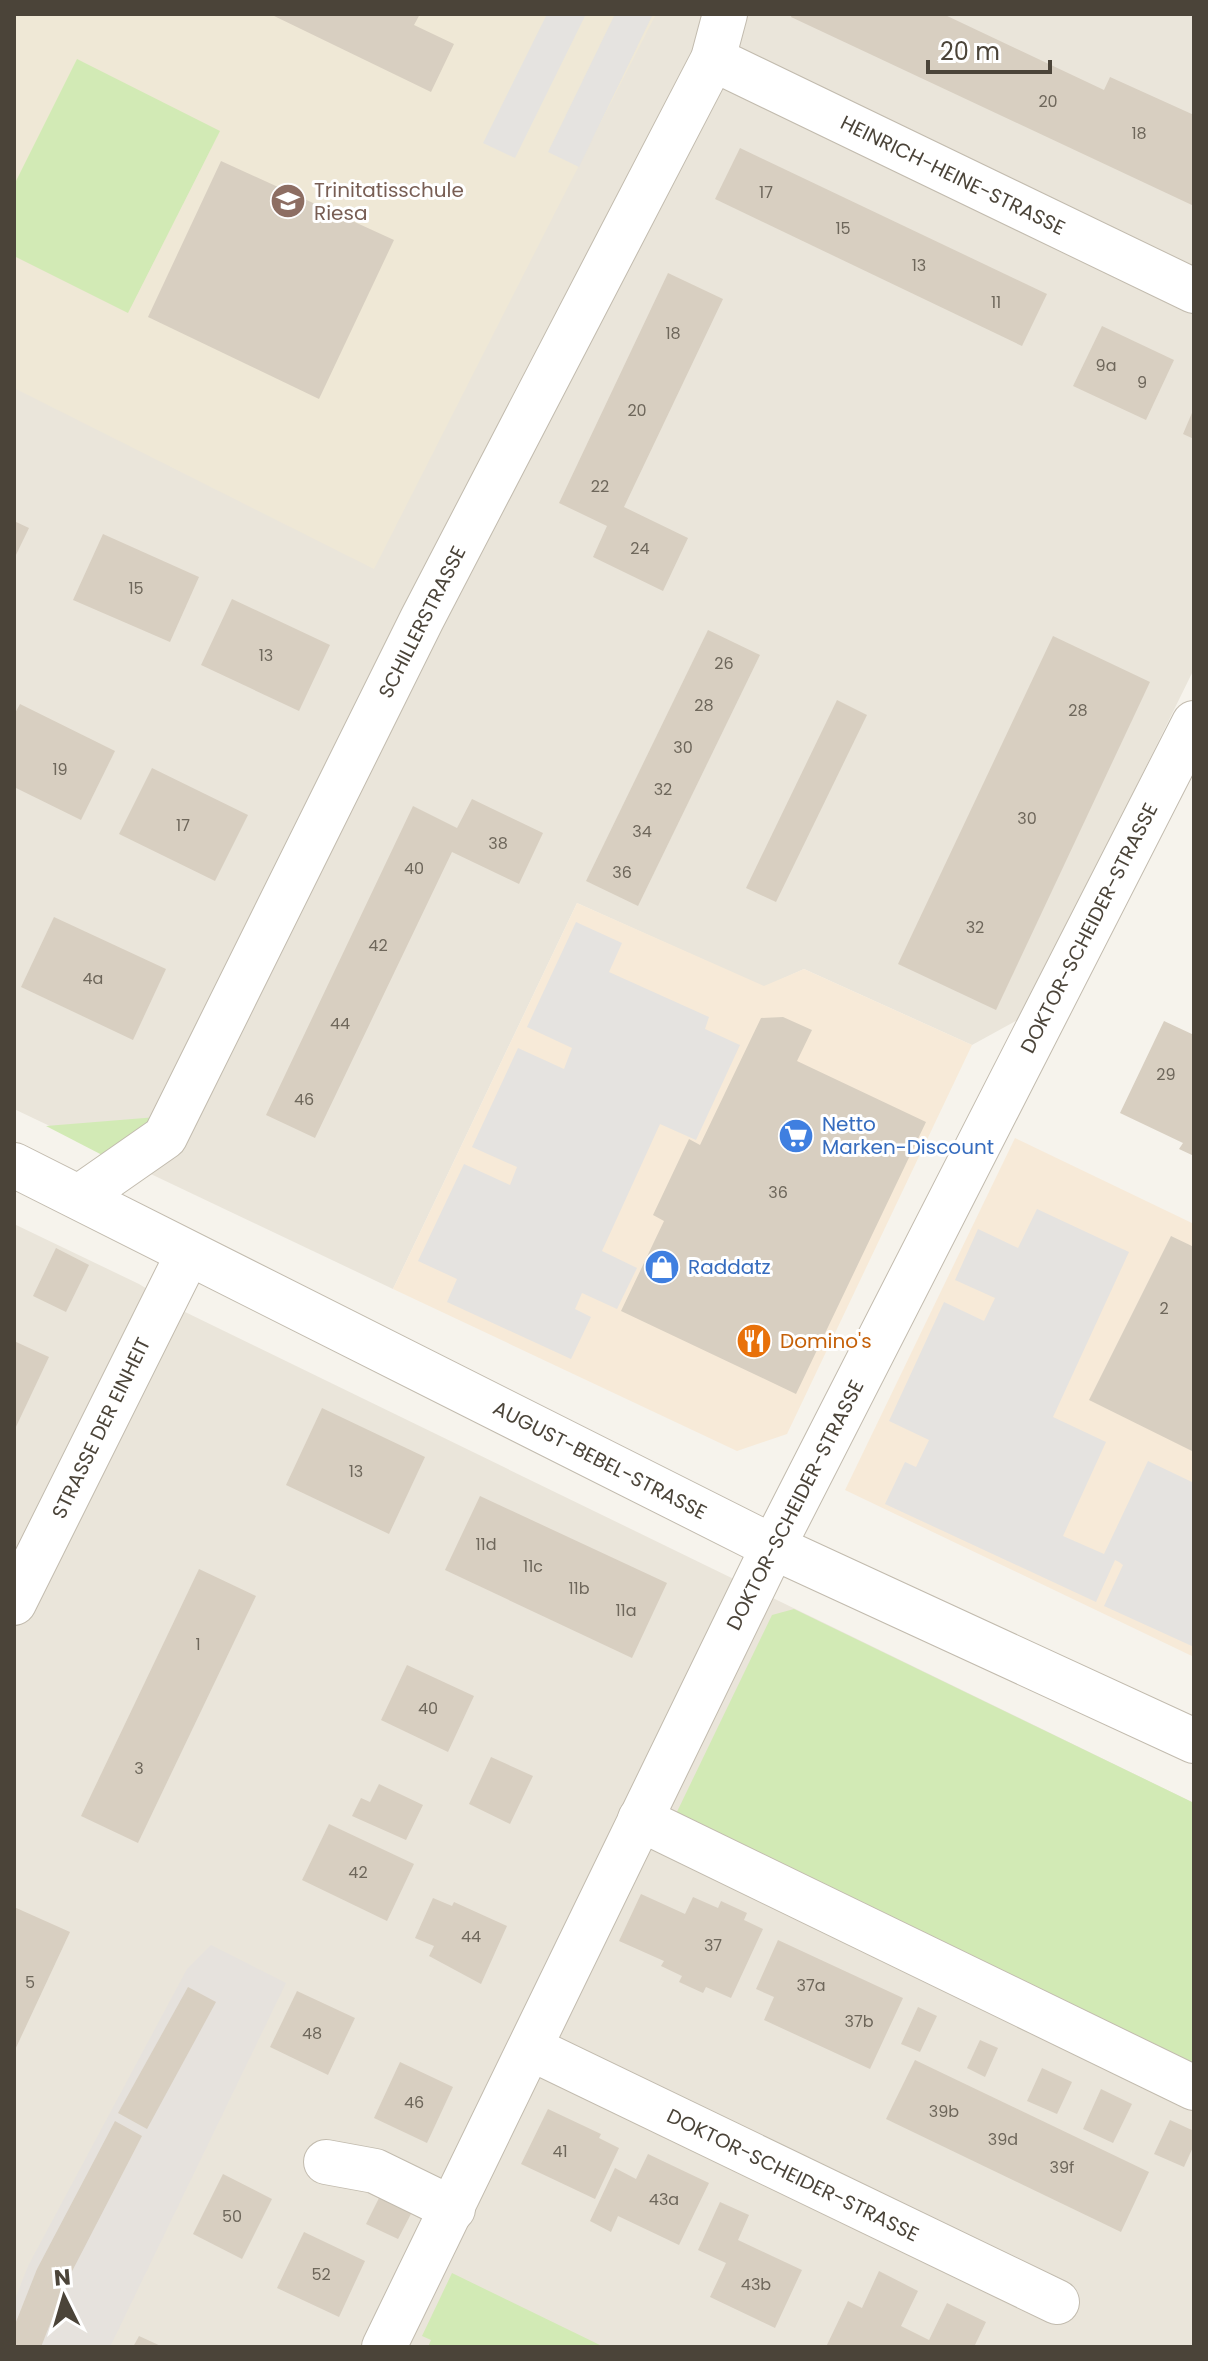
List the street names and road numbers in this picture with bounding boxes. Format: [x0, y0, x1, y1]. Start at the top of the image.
street label: HEINRICH-HEINE-STRASSE [836, 108, 1070, 242]
street label: SCHILLERSTRASSE [371, 541, 473, 703]
street label: DOKTOR-SCHEIDER-STRASSE [1014, 798, 1164, 1058]
street label: STRASSE DER EINHEIT [45, 1333, 157, 1523]
street label: DOKTOR-SCHEIDER-STRASSE [720, 1375, 870, 1635]
street label: AUGUST-BEBEL-STRASSE [488, 1394, 712, 1526]
street label: DOKTOR-SCHEIDER-STRASSE [662, 2102, 924, 2248]

